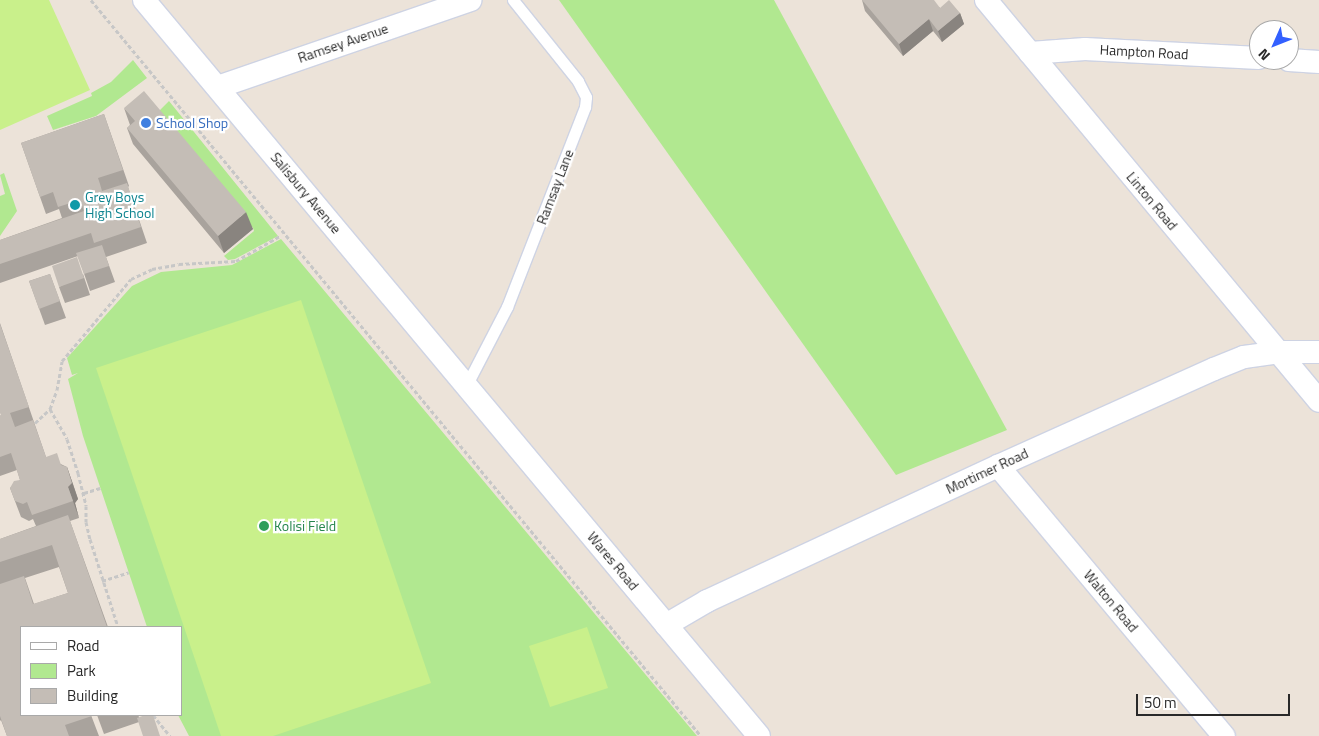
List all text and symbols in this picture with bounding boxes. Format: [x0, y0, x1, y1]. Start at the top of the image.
street label: Ramsey Avenue [296, 20, 390, 66]
north arrow [1249, 20, 1299, 70]
street label: Hampton Road [1099, 41, 1189, 63]
text: N [1253, 44, 1274, 66]
place label: School Shop [156, 115, 228, 131]
marker: School Shop [140, 117, 152, 129]
street label: Ramsay Lane [533, 147, 577, 227]
street label: Salisbury Avenue [267, 149, 345, 237]
street label: Linton Road [1123, 169, 1181, 233]
place label: Grey Boys High School [85, 189, 155, 222]
marker: Grey Boys High School [69, 199, 81, 211]
street label: Mortimer Road [943, 445, 1031, 497]
place label: Kolisi Field [274, 518, 336, 534]
marker: Kolisi Field [258, 520, 270, 532]
street label: Wares Road [584, 528, 642, 594]
street label: Walton Road [1080, 567, 1142, 635]
legend [20, 626, 182, 716]
text: Road [67, 634, 99, 657]
text: Park [67, 659, 96, 682]
text: Building [67, 684, 118, 707]
scale bar [1139, 684, 1293, 716]
text: 50 m [1144, 691, 1177, 714]

